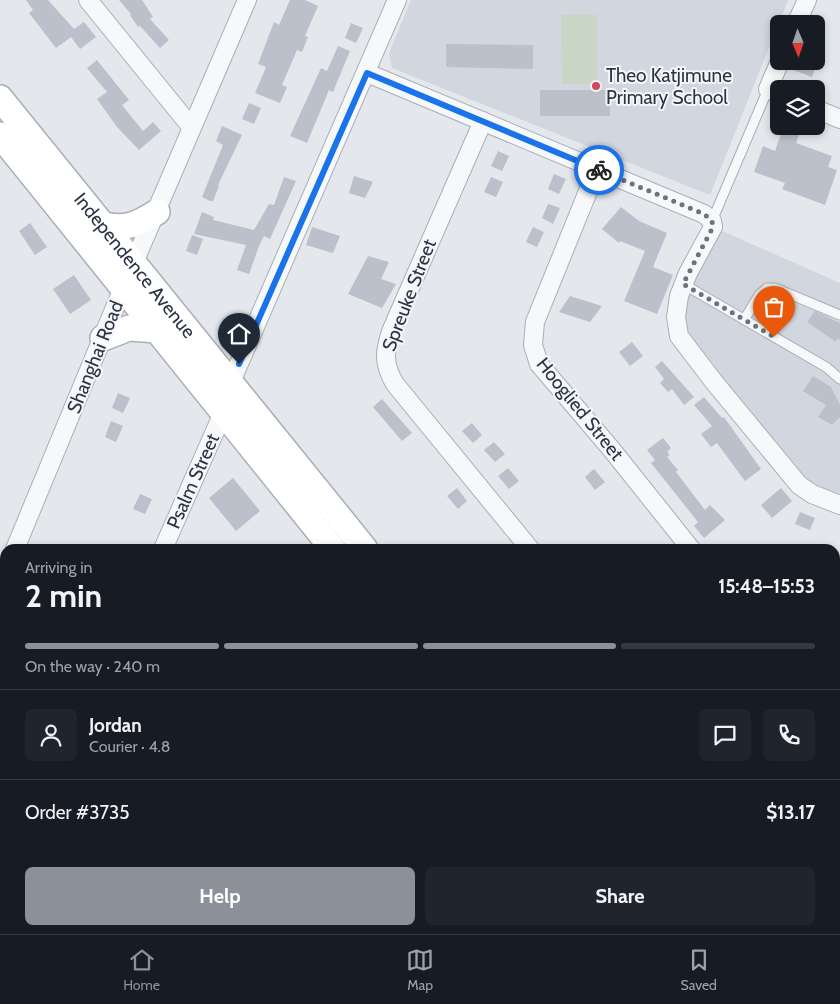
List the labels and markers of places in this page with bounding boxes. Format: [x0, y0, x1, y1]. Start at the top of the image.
place label: Theo Katjimune Primary School [606, 64, 732, 109]
marker: Theo Katjimune Primary School [590, 80, 602, 92]
pin [753, 286, 795, 337]
pin [218, 313, 260, 364]

